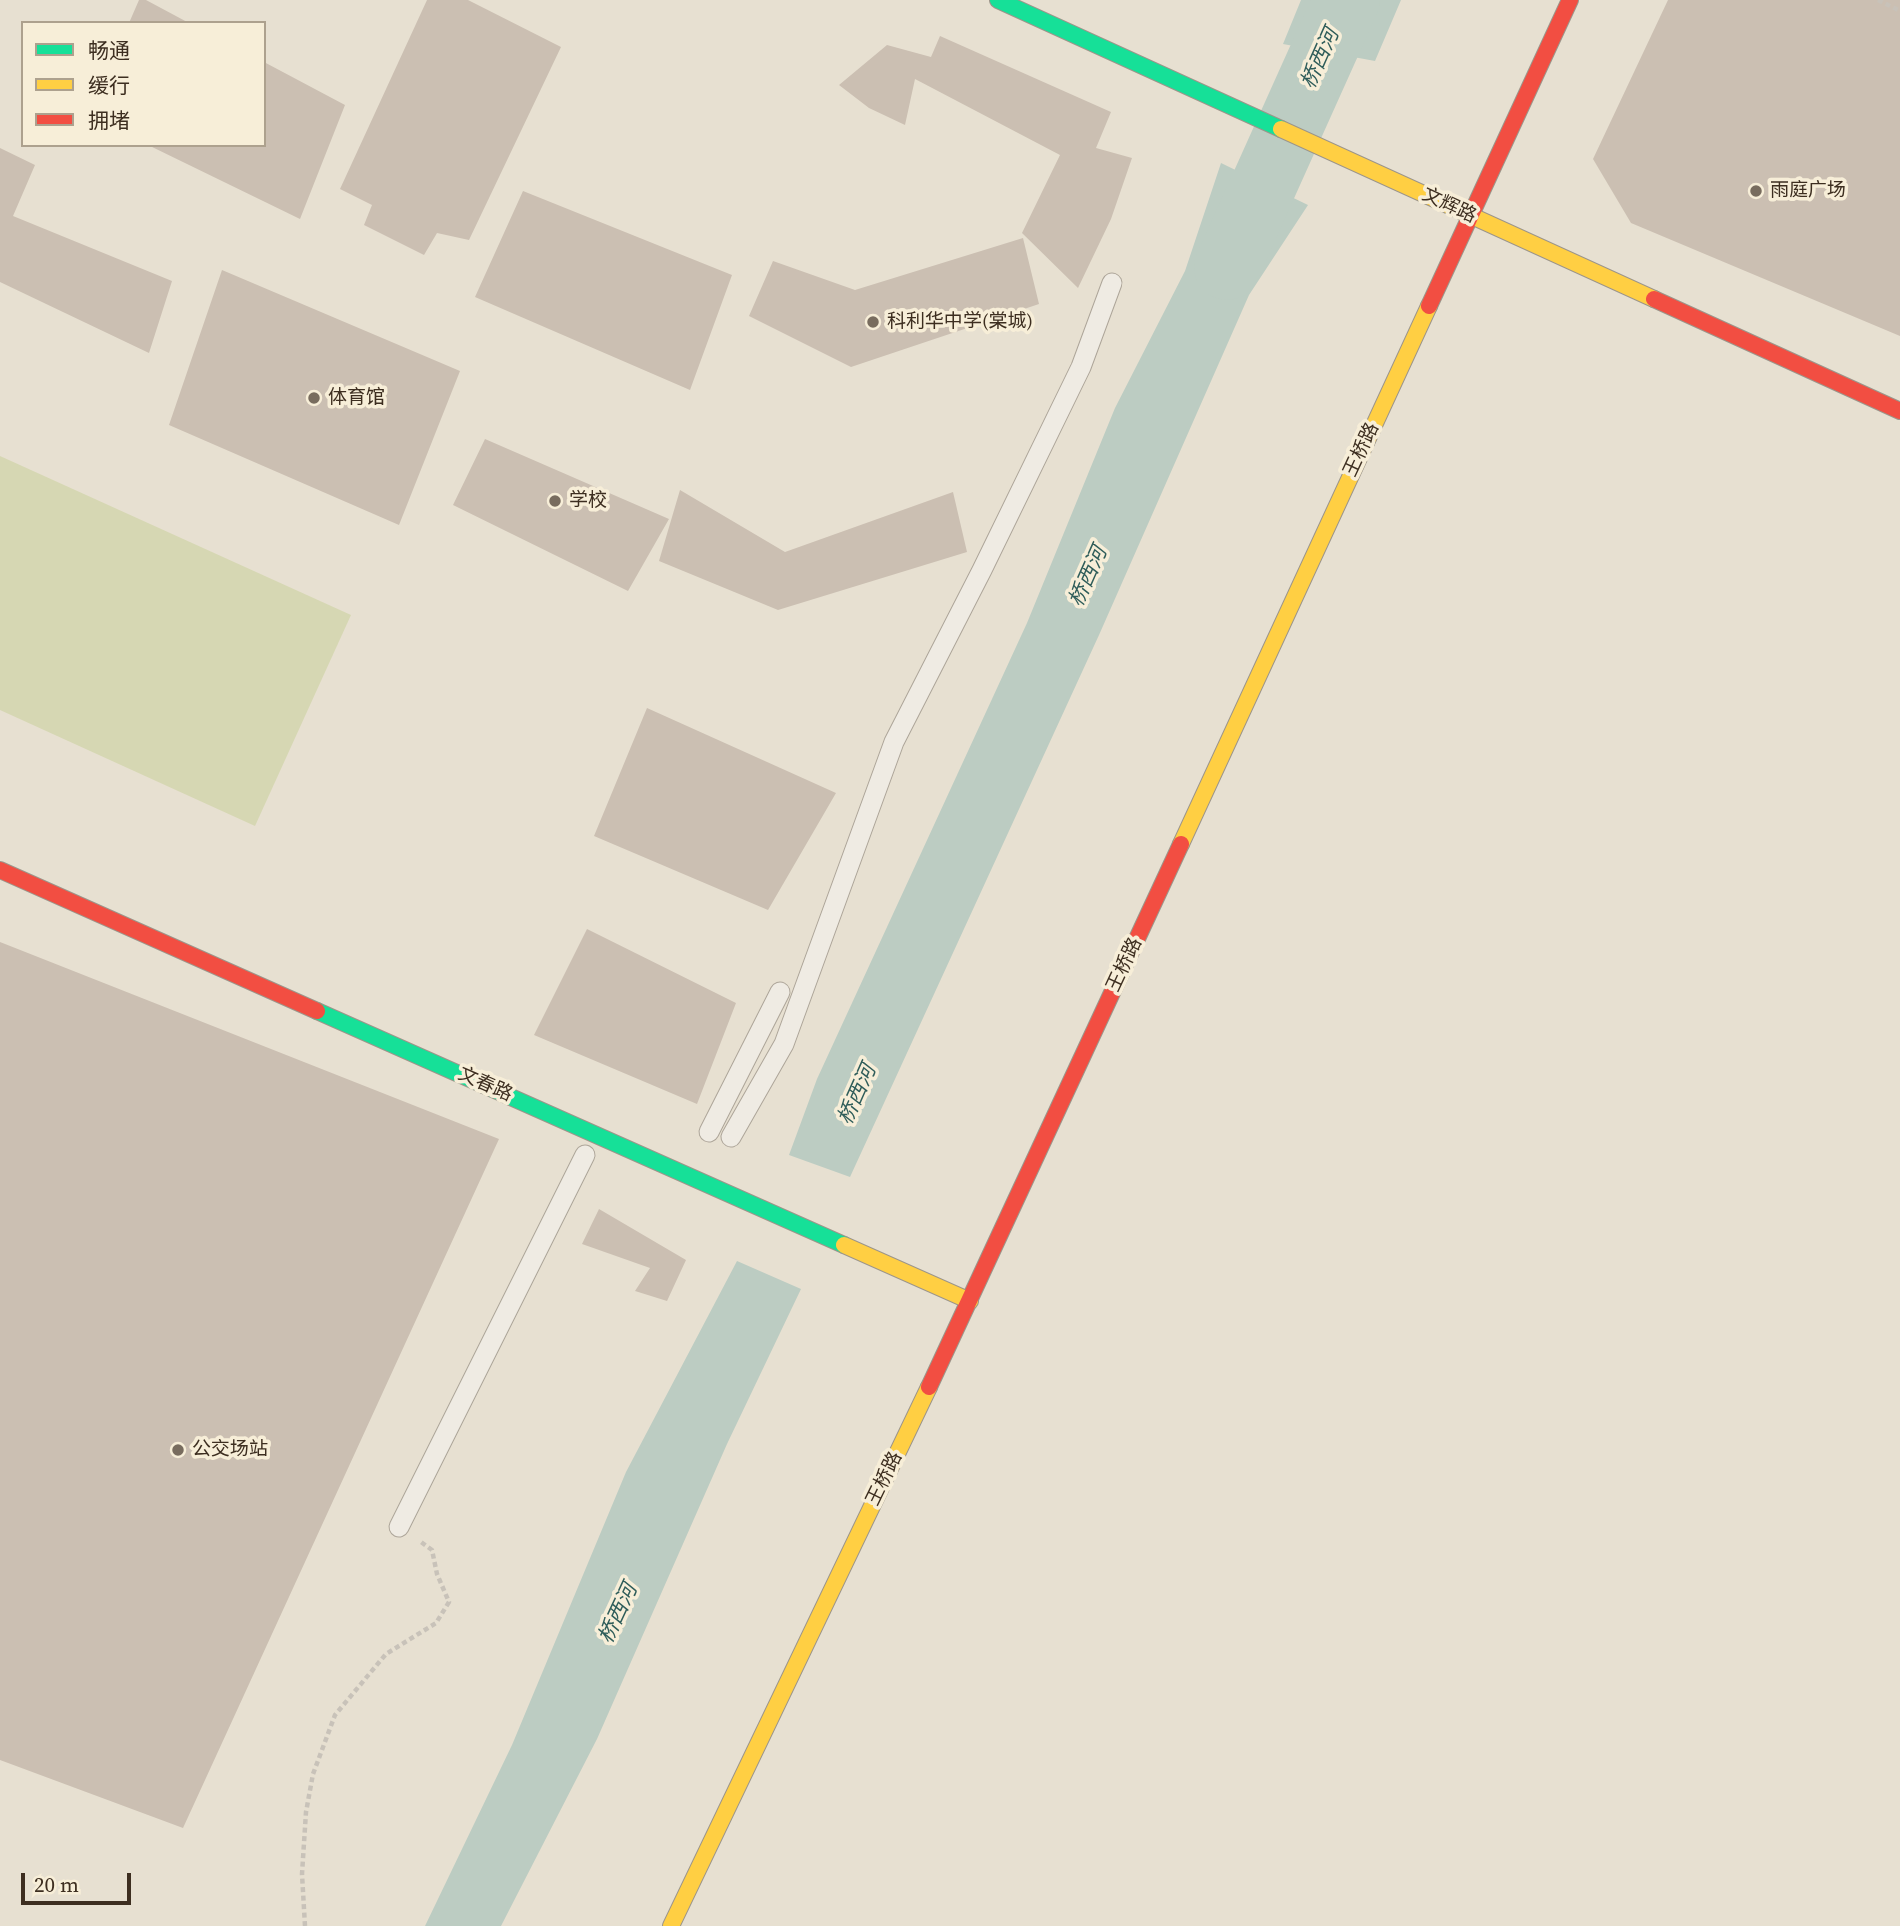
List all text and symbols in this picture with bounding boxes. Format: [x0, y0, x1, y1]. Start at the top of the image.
legend [21, 21, 266, 147]
water label: 桥西河 [1297, 25, 1345, 93]
text: 畅通 [88, 36, 130, 65]
text: 缓行 [88, 71, 130, 100]
text: 拥堵 [88, 106, 130, 135]
place label: 雨庭广场 [1770, 180, 1846, 202]
marker: 雨庭广场 [1748, 183, 1764, 199]
street label: 文辉路 [1418, 184, 1480, 228]
place label: 科利华中学(棠城) [887, 311, 1033, 333]
marker: 科利华中学(棠城) [865, 314, 881, 330]
place label: 体育馆 [328, 387, 385, 409]
marker: 体育馆 [306, 390, 322, 406]
street label: 王桥路 [1340, 419, 1384, 481]
place label: 学校 [569, 490, 607, 512]
marker: 学校 [547, 493, 563, 509]
water label: 桥西河 [1065, 543, 1113, 611]
street label: 王桥路 [1103, 934, 1147, 996]
water label: 桥西河 [834, 1061, 882, 1129]
street label: 文春路 [454, 1063, 516, 1107]
place label: 公交场站 [192, 1439, 268, 1461]
marker: 公交场站 [170, 1442, 186, 1458]
street label: 王桥路 [862, 1448, 908, 1510]
water label: 桥西河 [594, 1580, 644, 1648]
scale bar [24, 1860, 135, 1904]
text: 20 m [34, 1870, 79, 1899]

